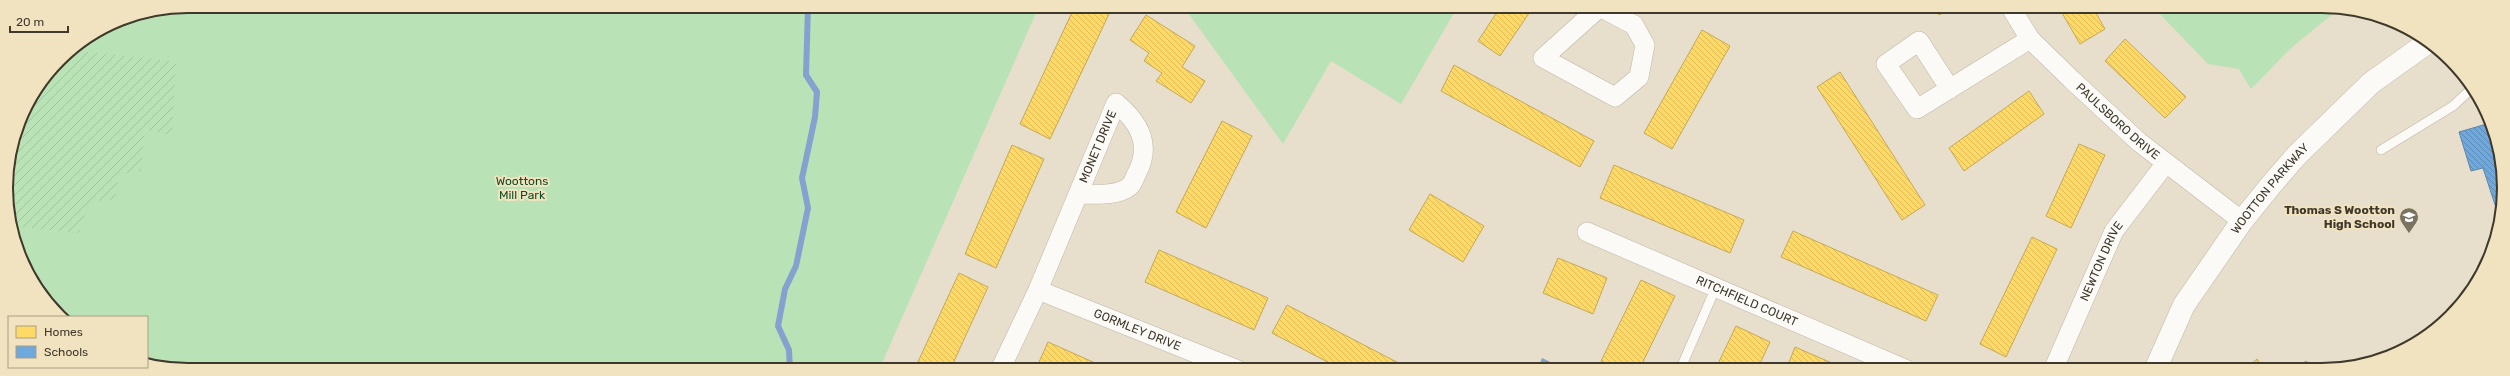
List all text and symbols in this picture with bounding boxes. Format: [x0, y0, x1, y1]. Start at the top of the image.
scale bar [10, 8, 68, 34]
text: 20 m [16, 15, 44, 29]
street label: PAULSBORO DRIVE [2073, 80, 2162, 162]
street label: MONET DRIVE [1076, 108, 1119, 185]
street label: WOOTTON PARKWAY [2228, 140, 2312, 236]
park label: Woottons Mill Park [496, 174, 548, 202]
place label: Thomas S Wootton High School [2284, 203, 2395, 231]
school or university icon: Thomas S Wootton High School [2398, 206, 2420, 234]
street label: NEWTON DRIVE [2077, 219, 2126, 303]
street label: RITCHFIELD COURT [1694, 273, 1800, 329]
street label: GORMLEY DRIVE [1092, 306, 1183, 353]
legend [8, 316, 148, 368]
text: Homes [44, 325, 83, 339]
text: Schools [44, 345, 88, 359]

